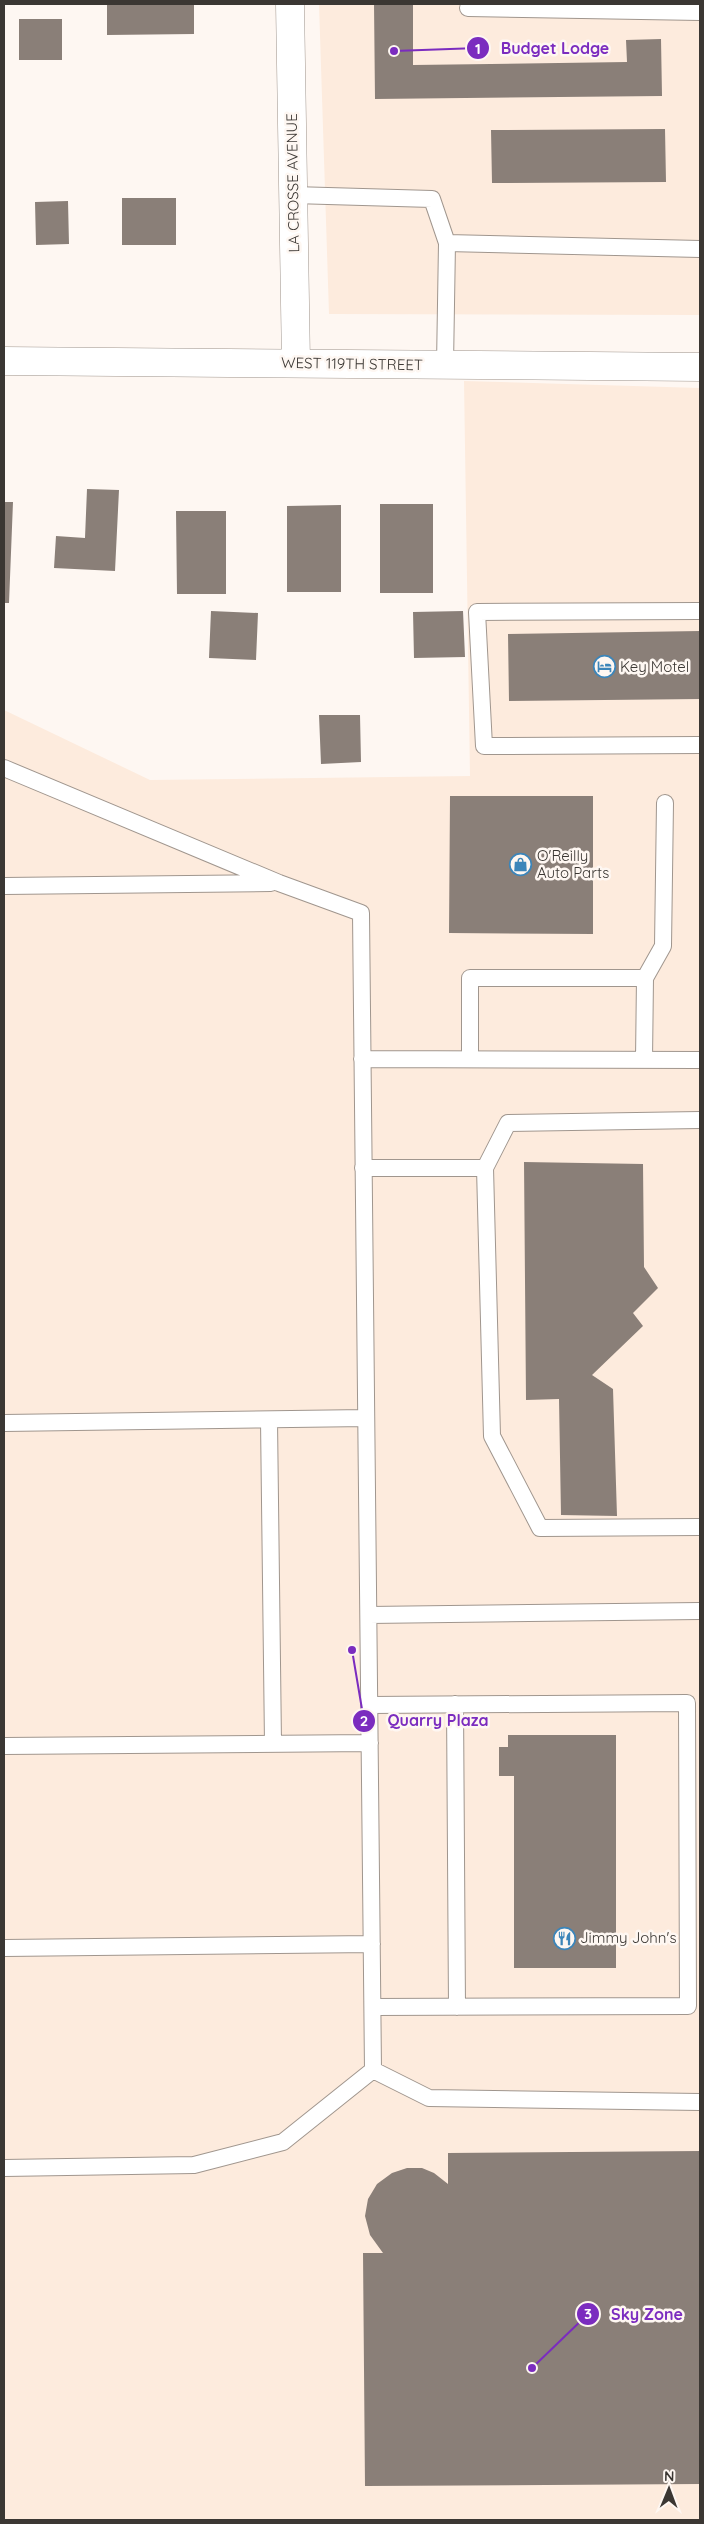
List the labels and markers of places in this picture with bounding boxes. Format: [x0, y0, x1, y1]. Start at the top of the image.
callout: Budget Lodge [466, 33, 619, 64]
hotel icon: Key Motel [592, 655, 616, 679]
place label: Key Motel [620, 657, 689, 676]
place label: O'Reilly Auto Parts [537, 846, 609, 882]
shop icon: O'Reilly Auto Parts [509, 853, 533, 877]
callout: Quarry Plaza [352, 1705, 498, 1736]
restaurant icon: Jimmy John's [552, 1926, 576, 1950]
place label: Jimmy John's [580, 1928, 676, 1947]
callout: Sky Zone [576, 2298, 693, 2329]

